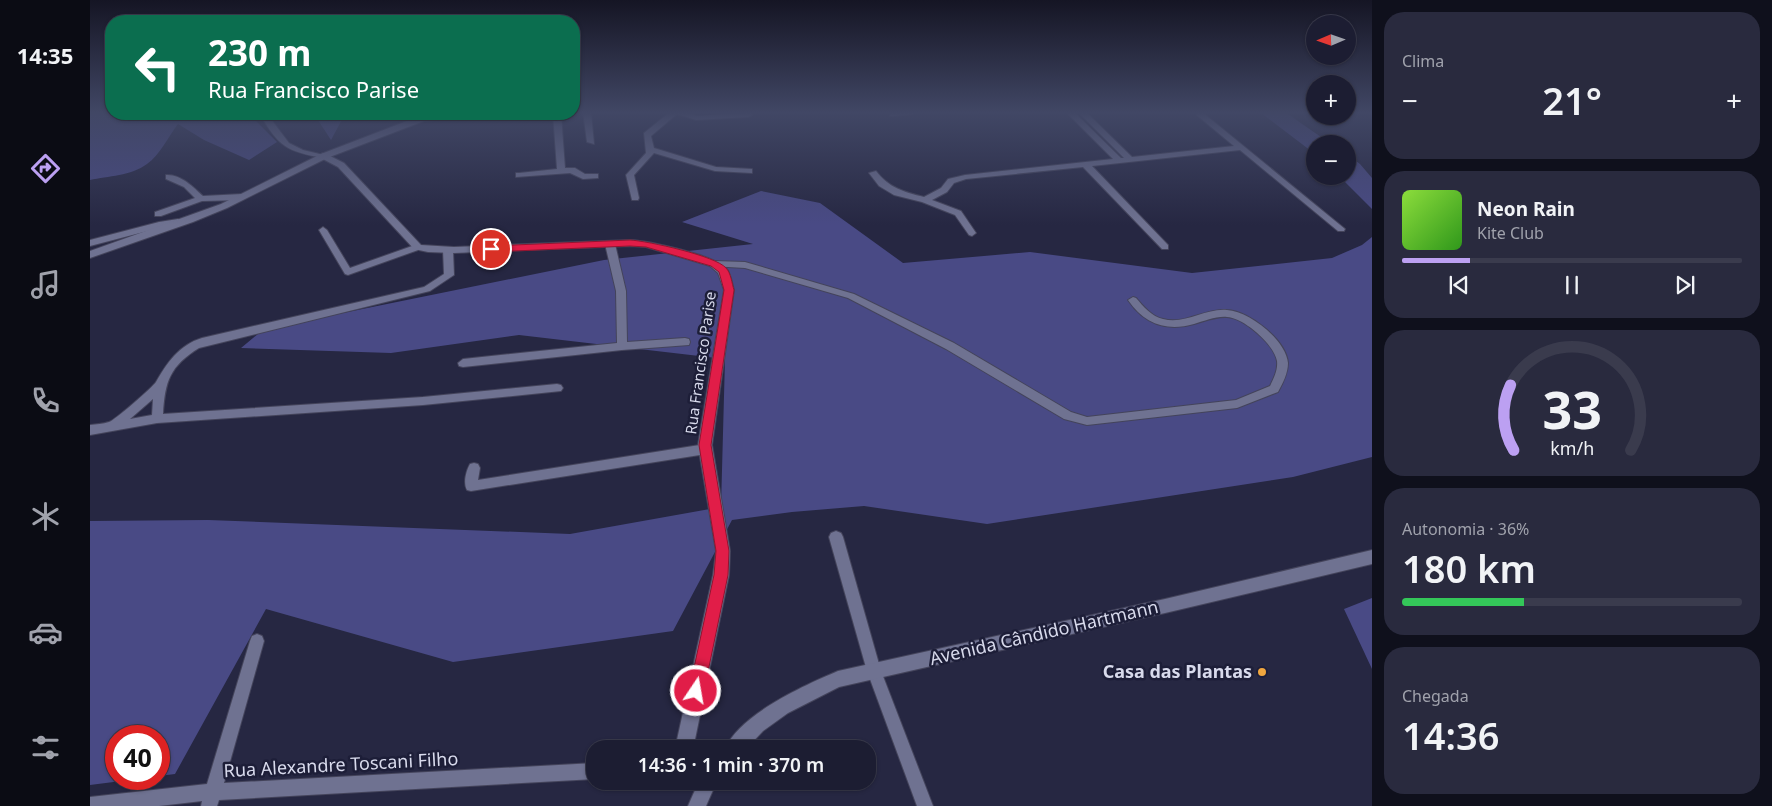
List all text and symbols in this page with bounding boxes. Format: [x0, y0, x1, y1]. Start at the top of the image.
north arrow [1306, 15, 1356, 65]
map controls [1306, 15, 1356, 185]
text: 230 m [208, 29, 311, 76]
icon: left [125, 35, 190, 100]
text: 14:35 [17, 40, 73, 70]
text: Clima [1402, 50, 1444, 72]
text: Rua Francisco Parise [208, 74, 419, 104]
text: 21° [1542, 74, 1602, 126]
button: + [1306, 75, 1356, 125]
text: − [1402, 81, 1418, 119]
text: + [1726, 81, 1742, 119]
button: − [1306, 135, 1356, 185]
icon: directions [28, 151, 63, 186]
text: Neon Rain [1477, 196, 1575, 222]
text: Kite Club [1477, 222, 1544, 244]
pin [470, 228, 512, 270]
icon: arrive [477, 235, 505, 263]
icon: music [28, 267, 63, 302]
icon: previous [1445, 271, 1473, 299]
icon: pause [1558, 271, 1586, 299]
icon: next [1671, 271, 1699, 299]
street label: Rua Francisco Parise [680, 290, 720, 436]
text: 33 [1542, 373, 1602, 444]
icon: phone [28, 383, 63, 418]
text: km/h [1550, 436, 1594, 460]
icon: climate [28, 499, 63, 534]
text: Autonomia · 36% [1402, 518, 1529, 540]
text: 180 km [1402, 542, 1536, 594]
street label: Avenida Cândido Hartmann [927, 594, 1160, 670]
icon: car [28, 615, 63, 650]
place label: Casa das Plantas [1103, 659, 1252, 683]
position arrow [669, 664, 721, 716]
marker: Casa das Plantas [1256, 666, 1268, 678]
text: Chegada [1402, 685, 1469, 707]
text: 14:36 [1402, 709, 1499, 761]
speed limit sign: 40 [105, 725, 170, 790]
icon: filters [28, 730, 63, 765]
street label: Rua Alexandre Toscani Filho [223, 746, 459, 782]
text: 14:36 · 1 min · 370 m [638, 752, 824, 778]

